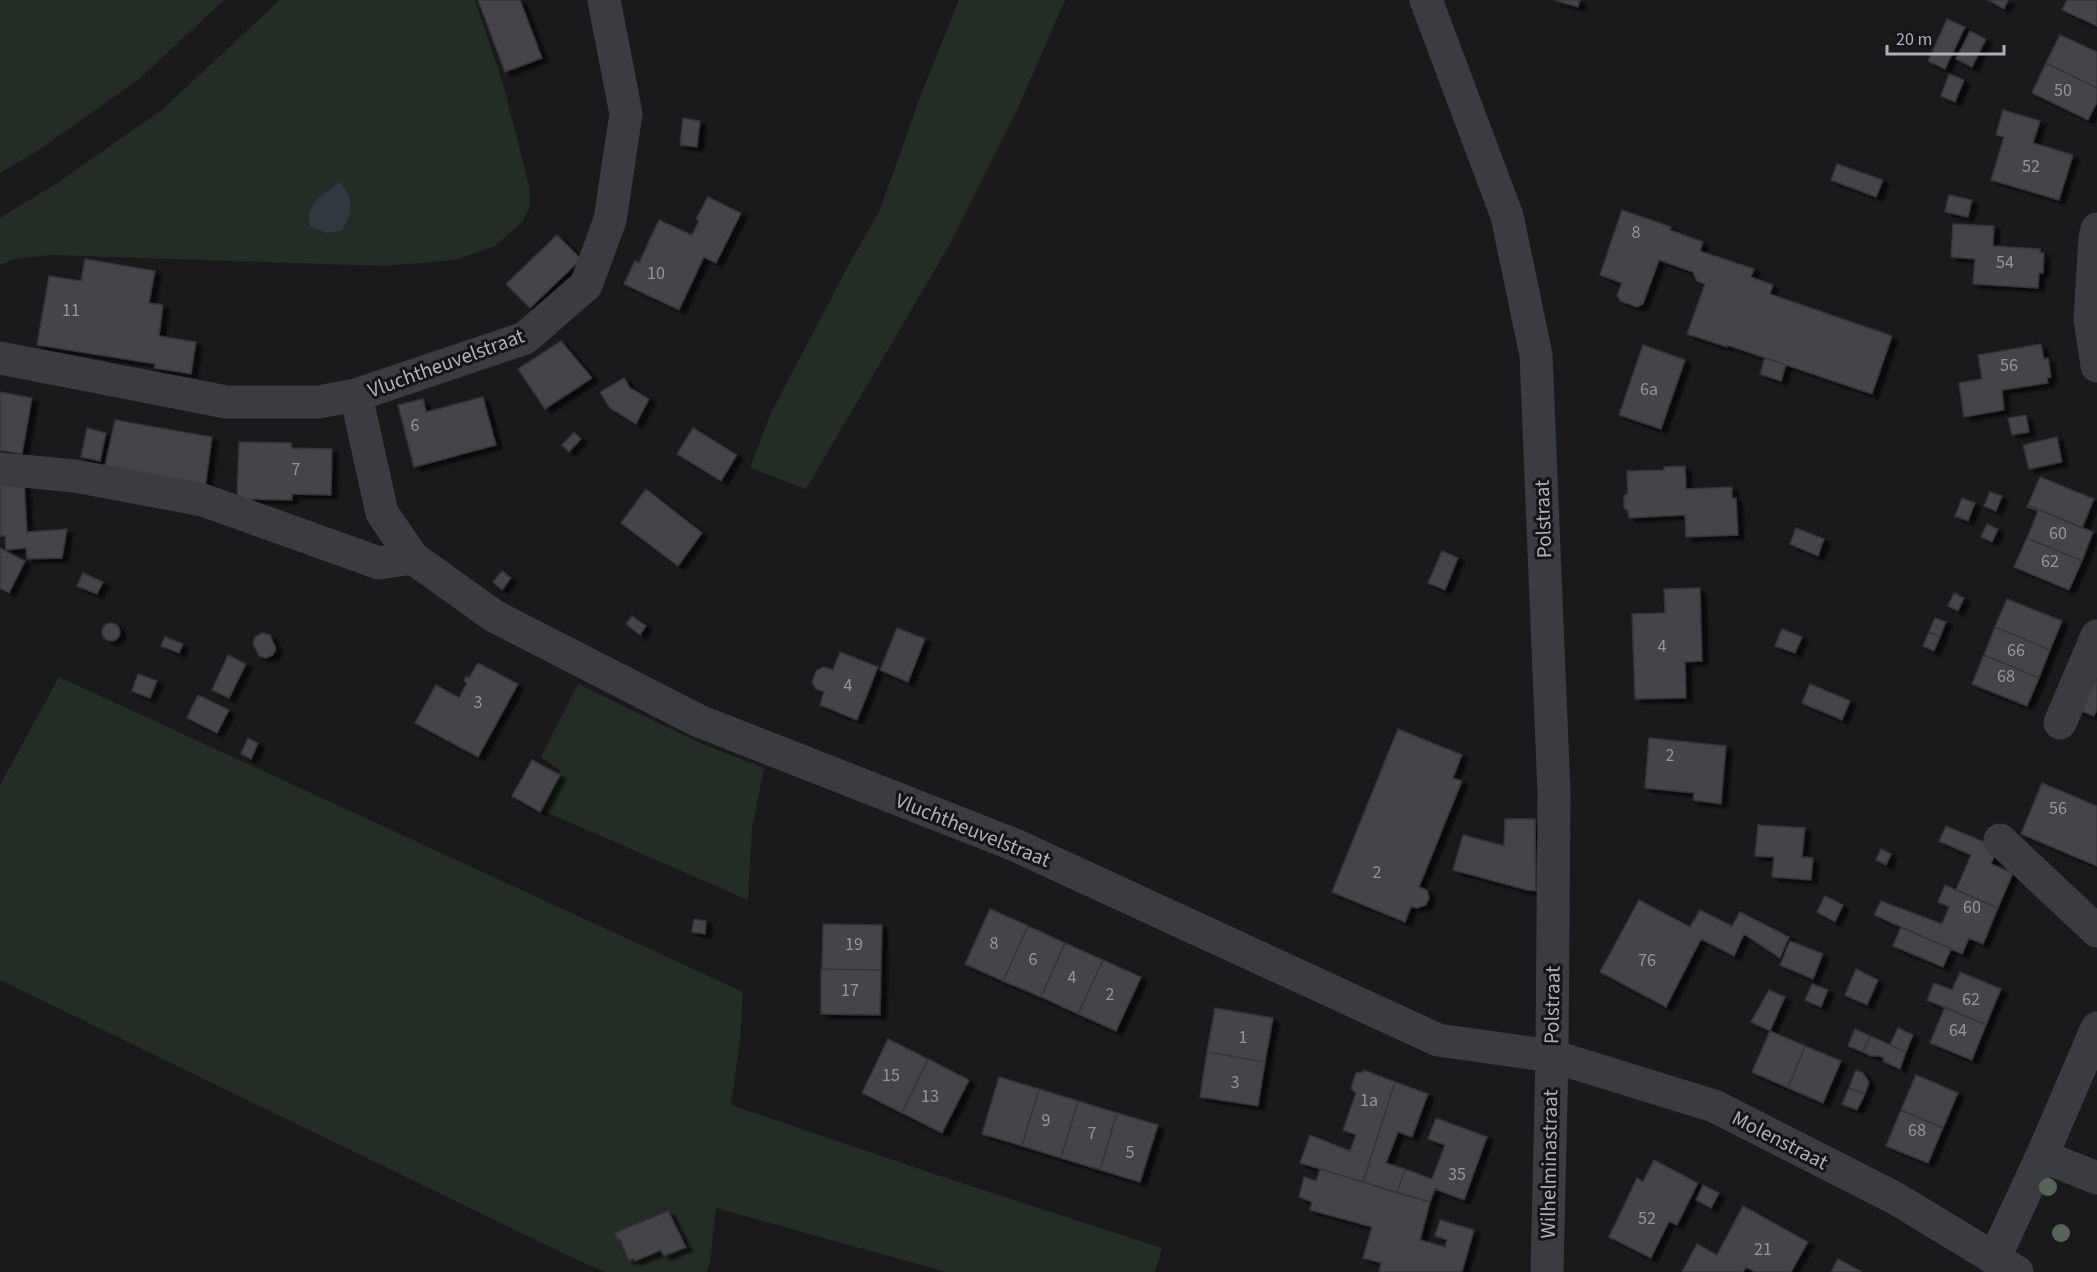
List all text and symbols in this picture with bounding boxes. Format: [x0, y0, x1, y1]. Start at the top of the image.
scale bar [1887, 18, 2004, 56]
text: 20 m [1896, 27, 1932, 52]
house number: 50 [2054, 78, 2072, 103]
house number: 52 [2022, 154, 2040, 179]
house number: 8 [1632, 220, 1641, 245]
house number: 54 [1996, 250, 2014, 275]
house number: 10 [647, 261, 665, 286]
house number: 11 [62, 298, 80, 323]
street label: Vluchtheuvelstraat [363, 321, 529, 405]
house number: 56 [2000, 353, 2018, 378]
house number: 6a [1640, 377, 1658, 402]
house number: 6 [411, 413, 420, 438]
house number: 7 [292, 457, 301, 482]
street label: Polstraat [1527, 479, 1559, 559]
house number: 60 [2049, 521, 2067, 546]
house number: 62 [2041, 549, 2059, 574]
house number: 4 [1658, 634, 1667, 659]
house number: 66 [2007, 638, 2025, 663]
house number: 68 [1997, 664, 2015, 689]
house number: 4 [844, 673, 853, 698]
house number: 3 [474, 690, 483, 715]
house number: 2 [1666, 743, 1675, 768]
street label: Vluchtheuvelstraat [891, 785, 1055, 875]
house number: 56 [2049, 796, 2067, 821]
house number: 2 [1373, 860, 1382, 885]
house number: 60 [1963, 895, 1981, 920]
house number: 8 [990, 931, 999, 956]
house number: 19 [845, 932, 863, 957]
house number: 6 [1029, 947, 1038, 972]
house number: 76 [1638, 948, 1656, 973]
house number: 4 [1068, 965, 1077, 990]
street label: Polstraat [1536, 966, 1568, 1044]
house number: 17 [841, 978, 859, 1003]
house number: 2 [1106, 982, 1115, 1007]
house number: 62 [1962, 987, 1980, 1012]
house number: 64 [1949, 1018, 1967, 1043]
house number: 1 [1239, 1025, 1247, 1050]
house number: 15 [882, 1063, 900, 1088]
house number: 3 [1231, 1070, 1240, 1095]
house number: 13 [921, 1084, 939, 1109]
house number: 1a [1360, 1088, 1378, 1113]
street label: Wilhelminastraat [1533, 1089, 1565, 1239]
street label: Molenstraat [1727, 1103, 1833, 1177]
house number: 9 [1042, 1108, 1051, 1133]
house number: 68 [1908, 1118, 1926, 1143]
house number: 7 [1088, 1121, 1097, 1146]
house number: 5 [1126, 1140, 1135, 1165]
house number: 35 [1448, 1162, 1466, 1187]
house number: 52 [1638, 1206, 1656, 1231]
house number: 21 [1754, 1237, 1772, 1262]

